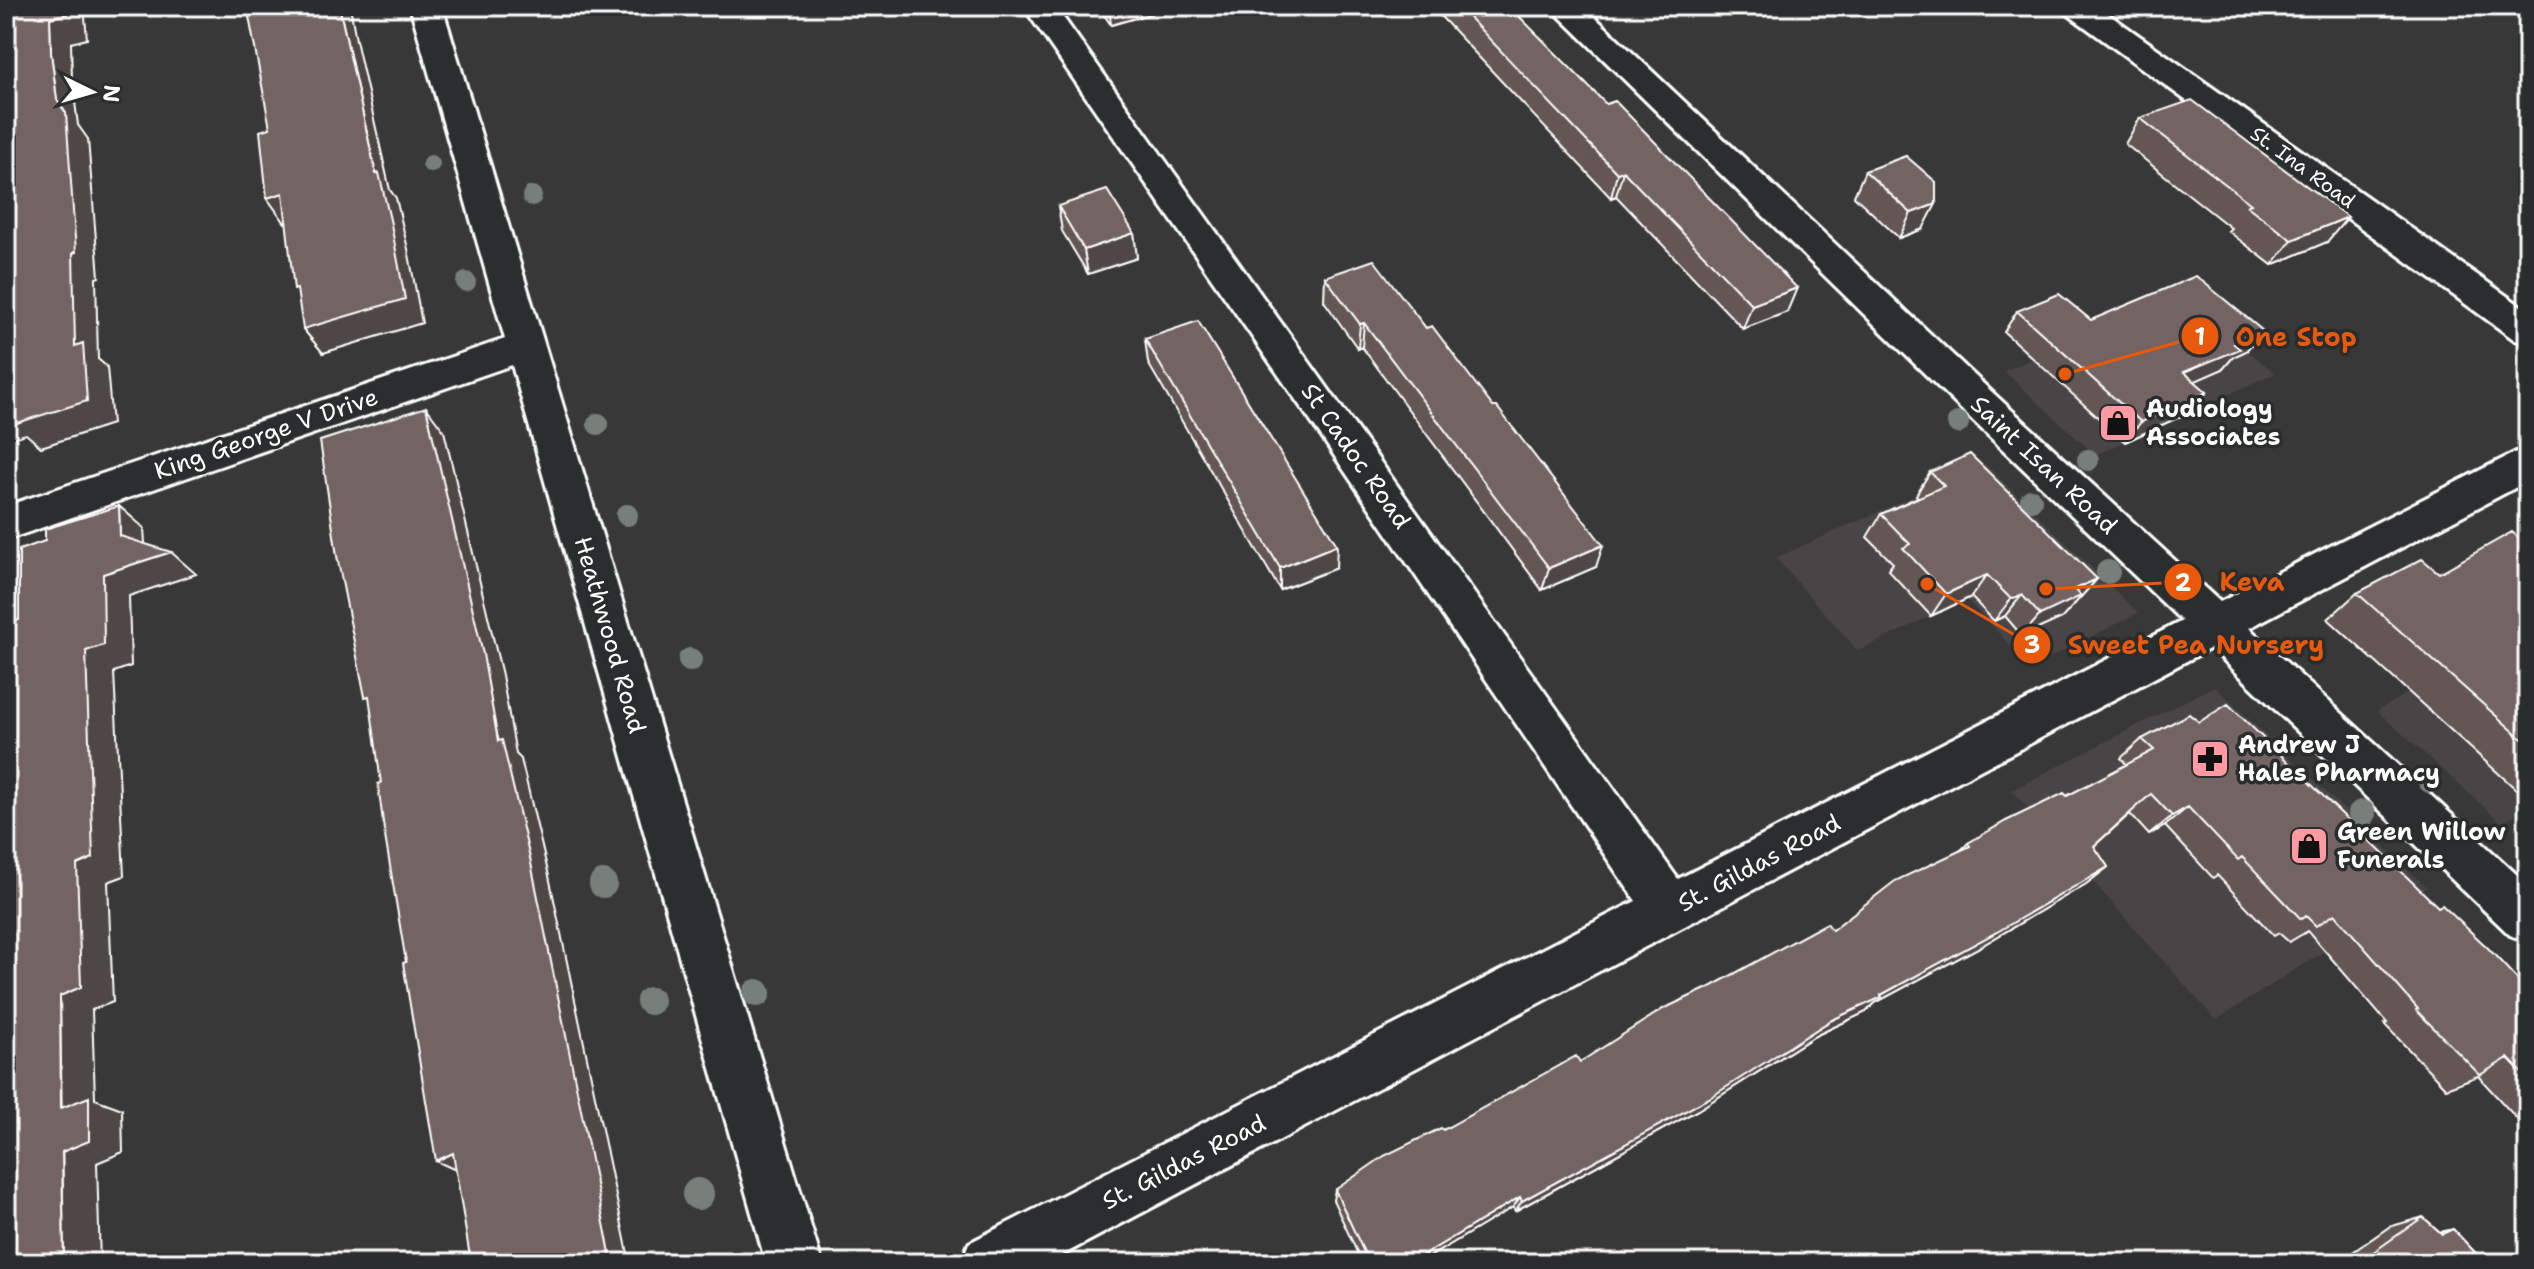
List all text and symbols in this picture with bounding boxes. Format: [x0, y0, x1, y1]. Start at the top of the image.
north arrow [52, 52, 132, 132]
text: N [96, 84, 127, 104]
street label: St. Ina Road [2245, 120, 2361, 214]
callout: One Stop [2180, 311, 2373, 361]
text: One Stop [2236, 319, 2356, 354]
text: 1 [2195, 321, 2205, 353]
street label: St Cadoc Road [1294, 377, 1418, 535]
street label: King George V Drive [150, 381, 382, 487]
street label: Saint Isan Road [1964, 389, 2124, 541]
place label: Audiology Associates [2146, 393, 2280, 453]
shop icon: Audiology Associates [2097, 402, 2139, 444]
street label: Heathwood Road [567, 533, 653, 737]
callout: Keva [2163, 557, 2300, 607]
text: Keva [2219, 564, 2285, 599]
text: 2 [2175, 567, 2192, 599]
callout: Sweet Pea Nursery [2012, 620, 2340, 670]
text: Sweet Pea Nursery [2068, 627, 2324, 662]
text: 3 [2024, 629, 2040, 661]
place label: Andrew J Hales Pharmacy [2238, 729, 2440, 789]
pharmacy icon: Andrew J Hales Pharmacy [2189, 738, 2231, 780]
street label: St. Gildas Road [1672, 807, 1846, 919]
place label: Green Willow Funerals [2337, 816, 2506, 876]
shop icon: Green Willow Funerals [2288, 825, 2330, 867]
street label: St. Gildas Road [1097, 1107, 1271, 1217]

